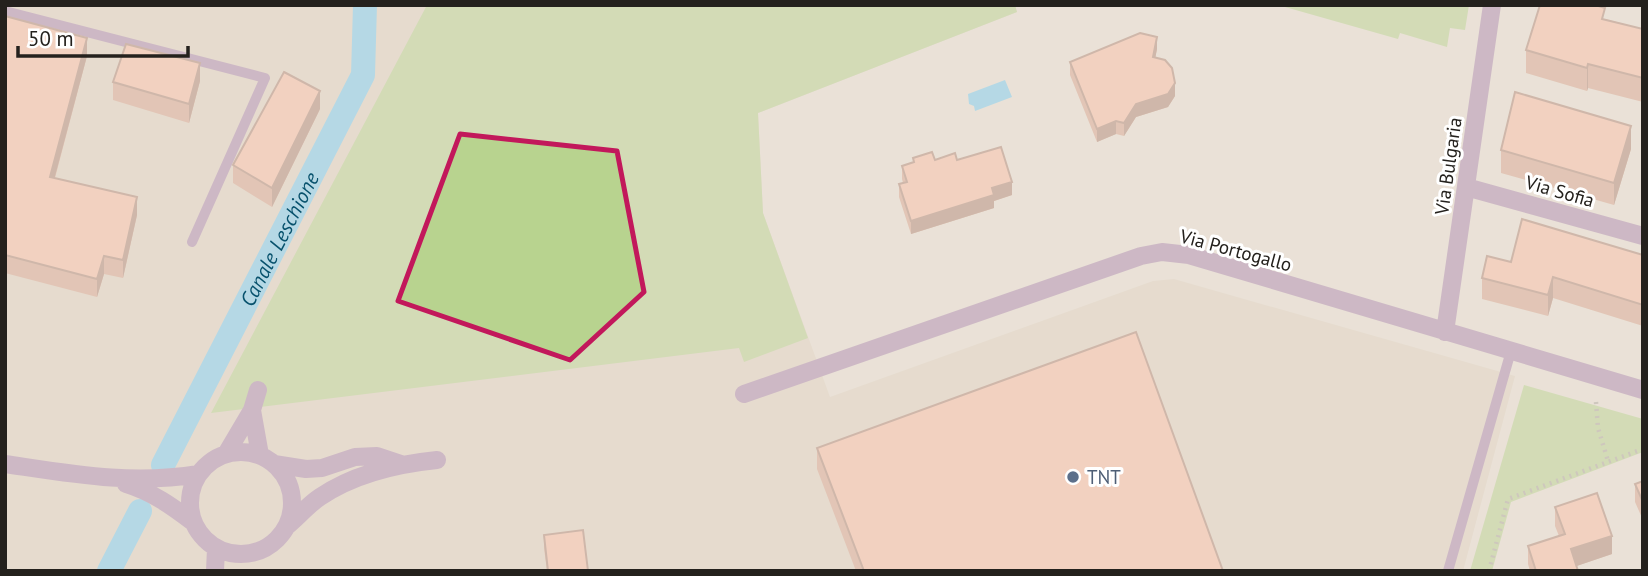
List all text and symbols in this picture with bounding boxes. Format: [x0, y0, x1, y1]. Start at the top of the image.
scale bar [18, 14, 187, 58]
text: 50 m [28, 25, 74, 52]
street label: Via Bulgaria [1429, 116, 1467, 217]
water label: Canale Leschione [233, 167, 325, 311]
street label: Via Sofia [1522, 169, 1597, 212]
street label: Via Portogallo [1176, 223, 1295, 276]
place label: TNT [1087, 465, 1121, 489]
marker: TNT [1065, 469, 1081, 485]

